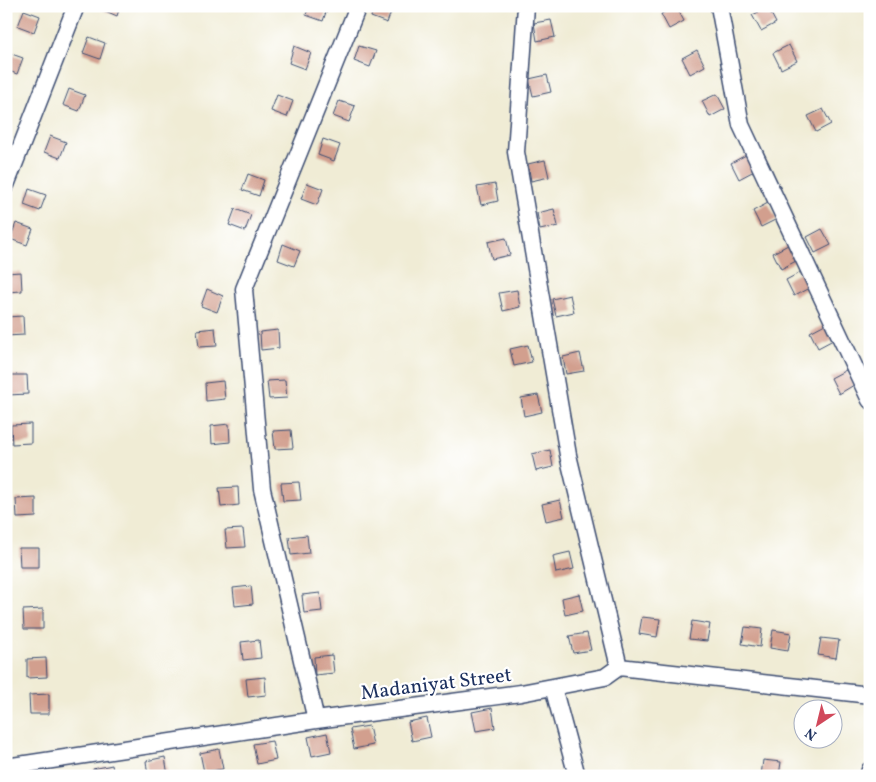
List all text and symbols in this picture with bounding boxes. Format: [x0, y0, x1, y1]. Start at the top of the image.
street label: Madaniyat Street [359, 662, 513, 708]
north arrow [794, 700, 844, 750]
text: N [802, 723, 821, 744]

